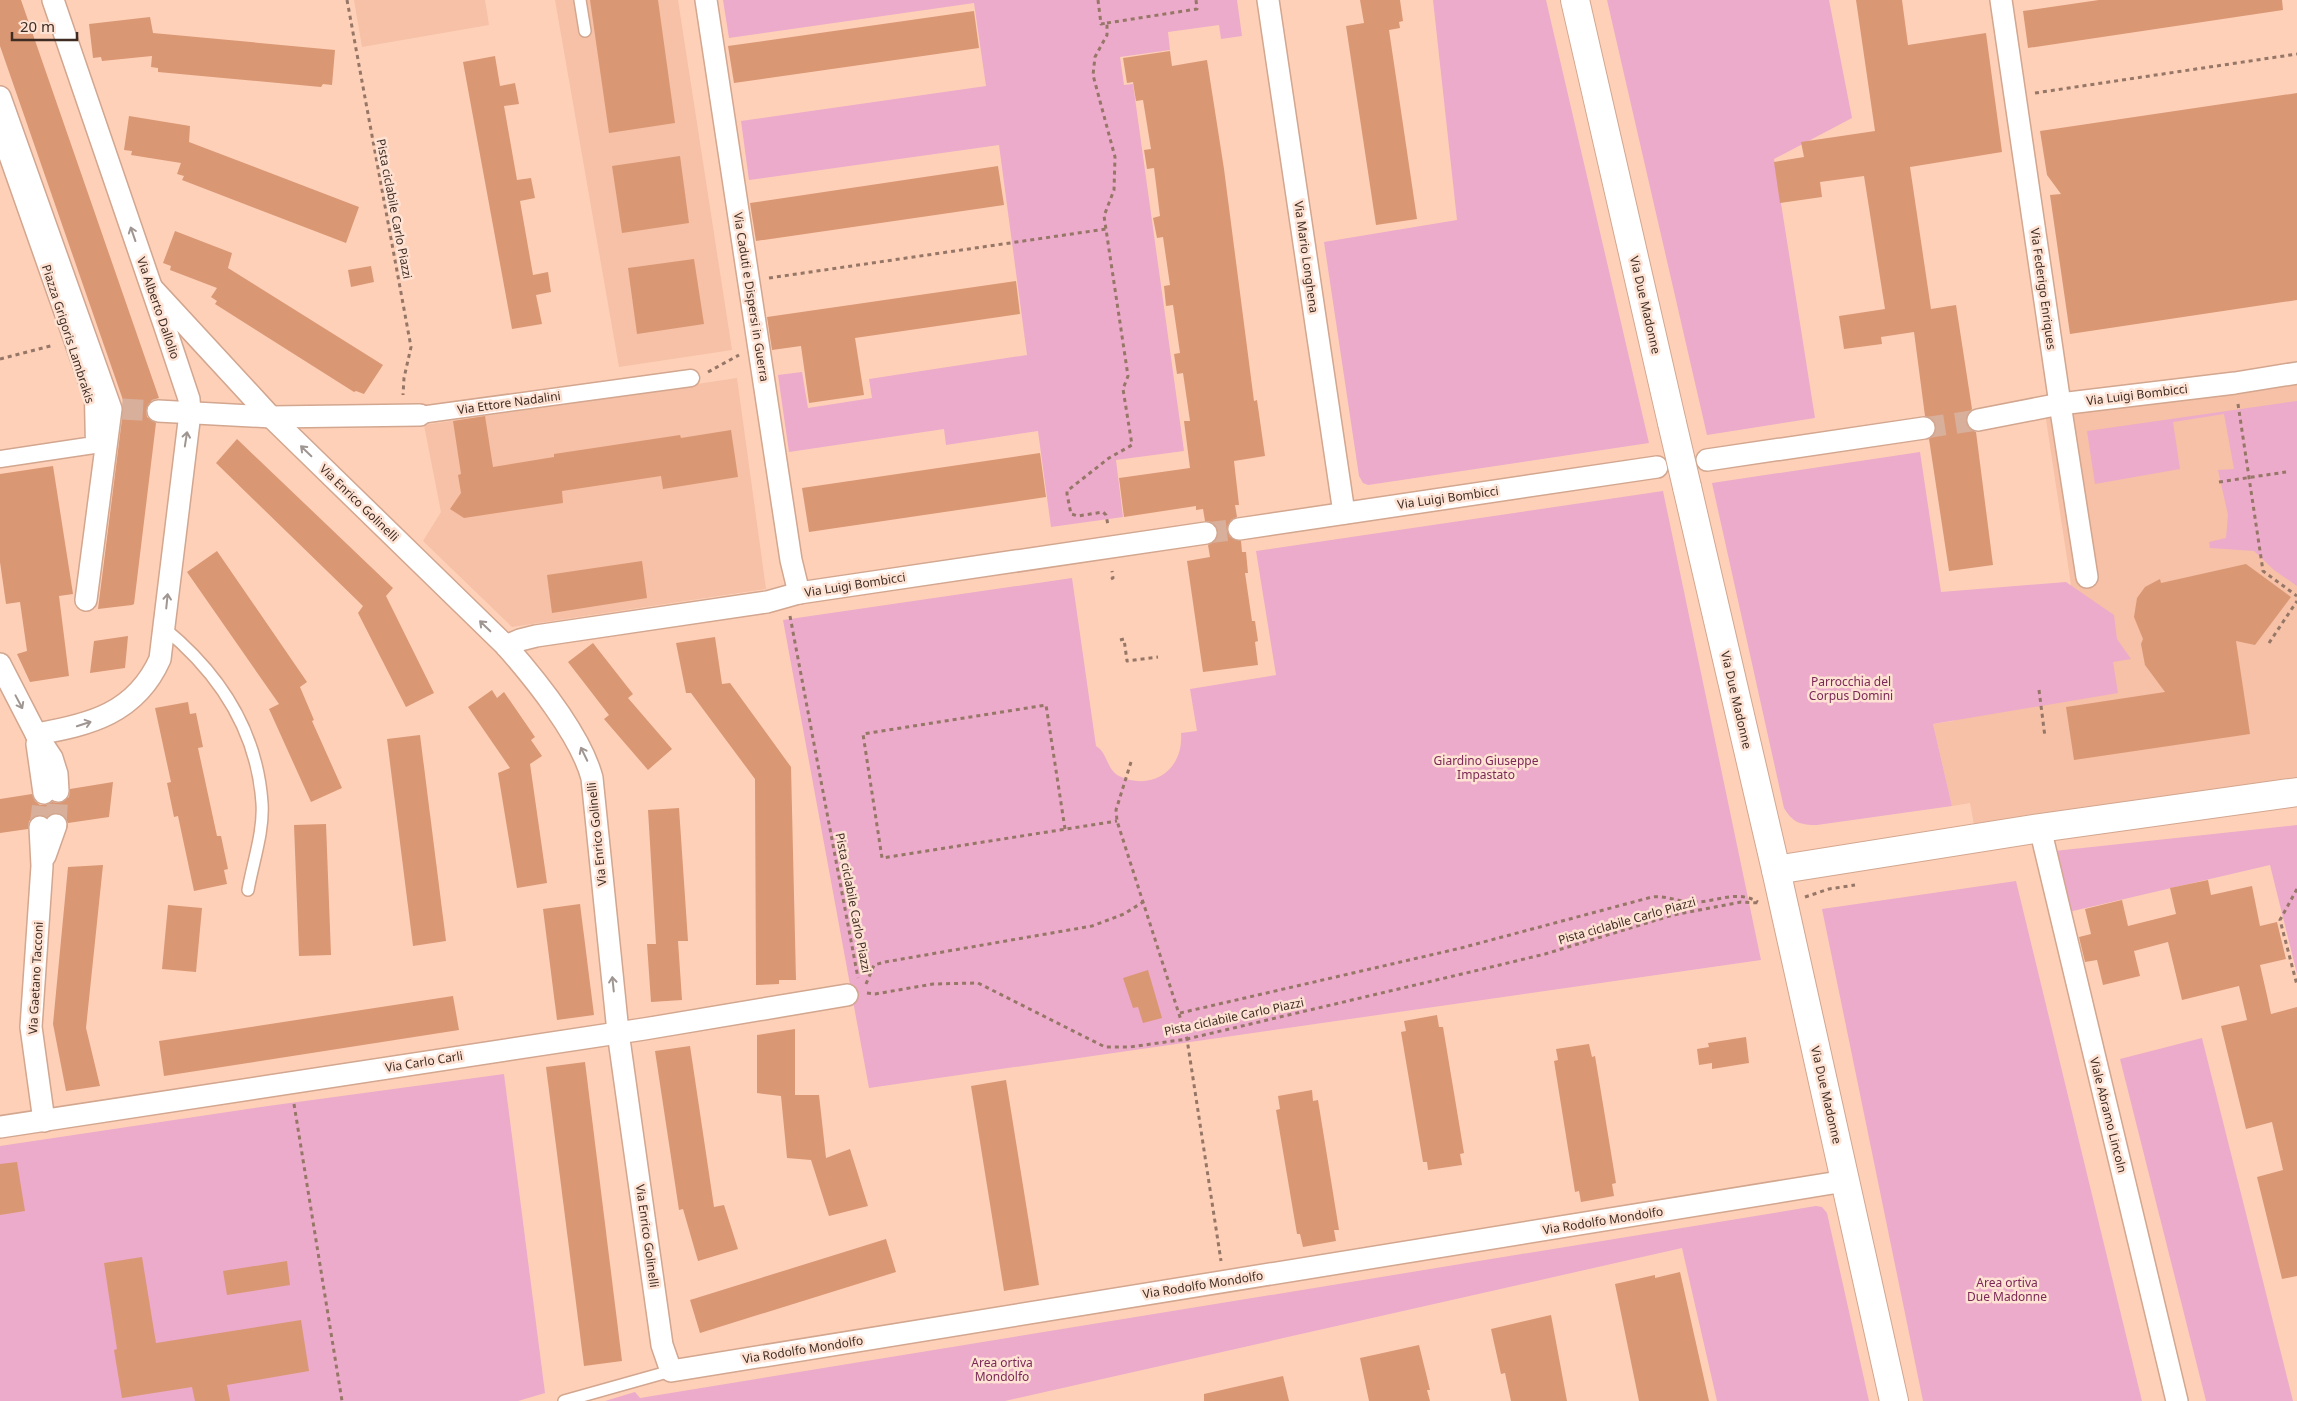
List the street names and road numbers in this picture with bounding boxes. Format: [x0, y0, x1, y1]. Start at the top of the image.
street label: Pista ciclabile Carlo Piazzi [373, 137, 416, 280]
street label: Via Mario Longhena [1290, 200, 1323, 314]
street label: Via Caduti e Dispersi in Guerra [730, 211, 773, 383]
street label: Via Federigo Enriques [2027, 227, 2060, 351]
street label: Via Alberto Dallolio [133, 254, 184, 361]
street label: Via Due Madonne [1626, 254, 1665, 356]
street label: Piazza Grigoris Lambrakis [38, 262, 99, 406]
street label: Via Luigi Bombicci [2085, 380, 2189, 409]
street label: Via Ettore Nadalini [456, 387, 562, 418]
street label: Via Enrico Golinelli [316, 460, 403, 545]
street label: Via Luigi Bombicci [1396, 482, 1500, 513]
street label: Via Luigi Bombicci [803, 568, 907, 601]
street label: Via Due Madonne [1717, 649, 1756, 751]
street label: Via Enrico Golinelli [583, 781, 610, 887]
street label: Pista ciclabile Carlo Piazzi [832, 831, 875, 974]
street label: Pista ciclabile Carlo Piazzi [1556, 893, 1698, 948]
street label: Via Gaetano Tacconi [24, 921, 47, 1035]
street label: Pista ciclabile Carlo Piazzi [1162, 993, 1305, 1040]
street label: Via Due Madonne [1807, 1044, 1846, 1146]
street label: Via Carlo Carli [384, 1047, 464, 1076]
street label: Viale Abramo Lincoln [2086, 1055, 2131, 1174]
street label: Via Enrico Golinelli [632, 1183, 663, 1289]
street label: Via Rodolfo Mondolfo [1541, 1203, 1664, 1238]
street label: Via Rodolfo Mondolfo [1141, 1267, 1264, 1302]
street label: Via Rodolfo Mondolfo [741, 1332, 864, 1367]

